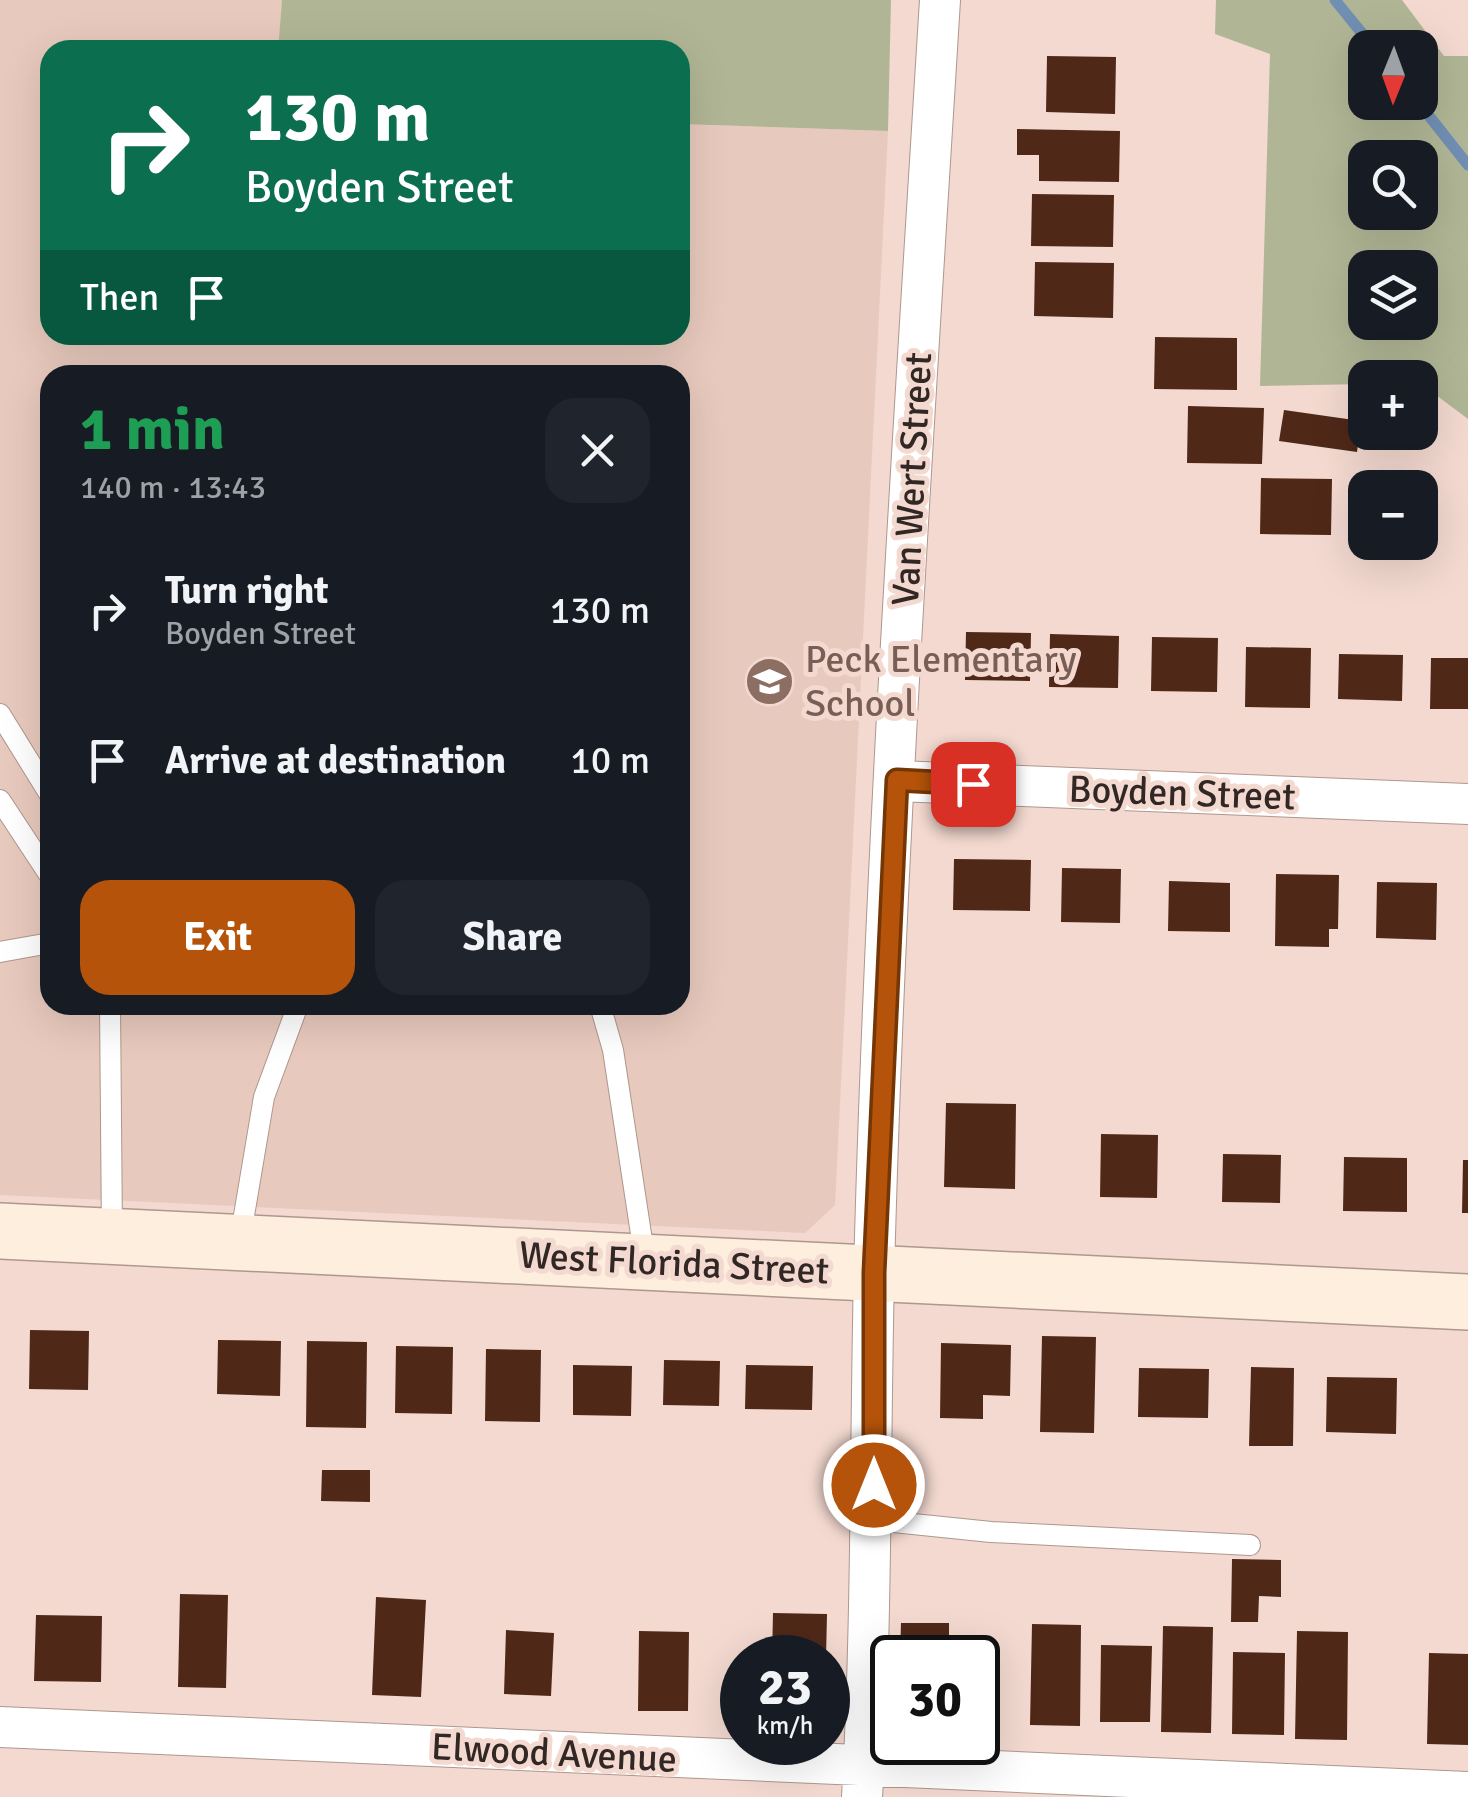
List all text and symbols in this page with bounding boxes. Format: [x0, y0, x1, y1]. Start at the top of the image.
north arrow [1348, 30, 1438, 120]
map controls [1348, 30, 1438, 560]
text: 130 m [245, 74, 430, 160]
icon: right [80, 80, 210, 210]
button: search [1348, 140, 1438, 230]
text: Boyden Street [245, 160, 514, 215]
button: layers [1348, 250, 1438, 340]
icon: arrive [179, 270, 234, 325]
text: Then [80, 274, 159, 321]
street label: Van Wert Street [882, 351, 942, 607]
button: + [1348, 360, 1438, 450]
text: 1 min [80, 393, 225, 467]
button: close [545, 398, 650, 503]
text: 140 m · 13:43 [80, 468, 266, 507]
button: − [1348, 470, 1438, 560]
text: Turn right [165, 567, 329, 614]
icon: right [80, 583, 135, 638]
text: 130 m [550, 587, 650, 634]
text: Boyden Street [165, 614, 356, 653]
place label: Peck Elementary School [805, 636, 1077, 727]
school or university icon: Peck Elementary School [744, 655, 796, 707]
icon: arrive [80, 733, 135, 788]
text: Arrive at destination [165, 737, 506, 784]
text: 10 m [570, 737, 650, 784]
pin [931, 742, 1016, 827]
icon: arrive [946, 757, 1001, 812]
street label: Boyden Street [1068, 766, 1296, 820]
button: Exit [80, 880, 355, 995]
button: Share [375, 880, 650, 995]
street label: West Florida Street [518, 1231, 830, 1295]
position arrow [822, 1433, 926, 1537]
speed limit sign: 30 [870, 1635, 1000, 1765]
text: 23 [758, 1657, 812, 1719]
text: km/h [757, 1710, 813, 1741]
street label: Elwood Avenue [430, 1723, 678, 1783]

